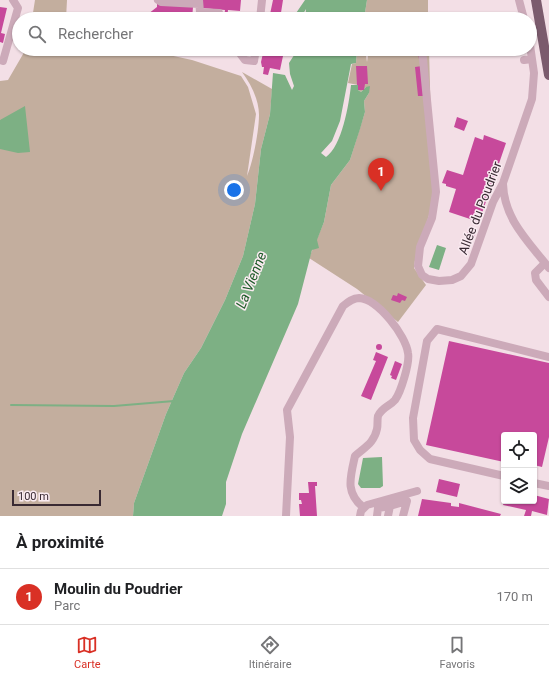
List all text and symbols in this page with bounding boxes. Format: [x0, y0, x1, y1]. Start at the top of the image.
search box [12, 12, 537, 56]
icon: search [26, 23, 48, 45]
text: Rechercher [58, 25, 133, 43]
pin: 1 [368, 158, 394, 191]
street label: Allée du Poudrier [455, 159, 505, 257]
your location [224, 180, 244, 200]
water label: La Vienne [232, 249, 270, 311]
map controls [501, 432, 537, 504]
button: locate [501, 432, 537, 468]
button: layers [501, 468, 537, 504]
scale bar [12, 488, 101, 507]
text: 100 m [18, 490, 49, 503]
text: À proximité [16, 532, 104, 552]
text: Moulin du Poudrier [54, 580, 183, 598]
text: 1 [25, 589, 33, 604]
text: 170 m [496, 589, 533, 604]
text: Parc [54, 598, 80, 613]
tab: Carte [74, 634, 101, 671]
tab: Itinéraire [249, 634, 291, 671]
tab: Favoris [440, 634, 475, 671]

